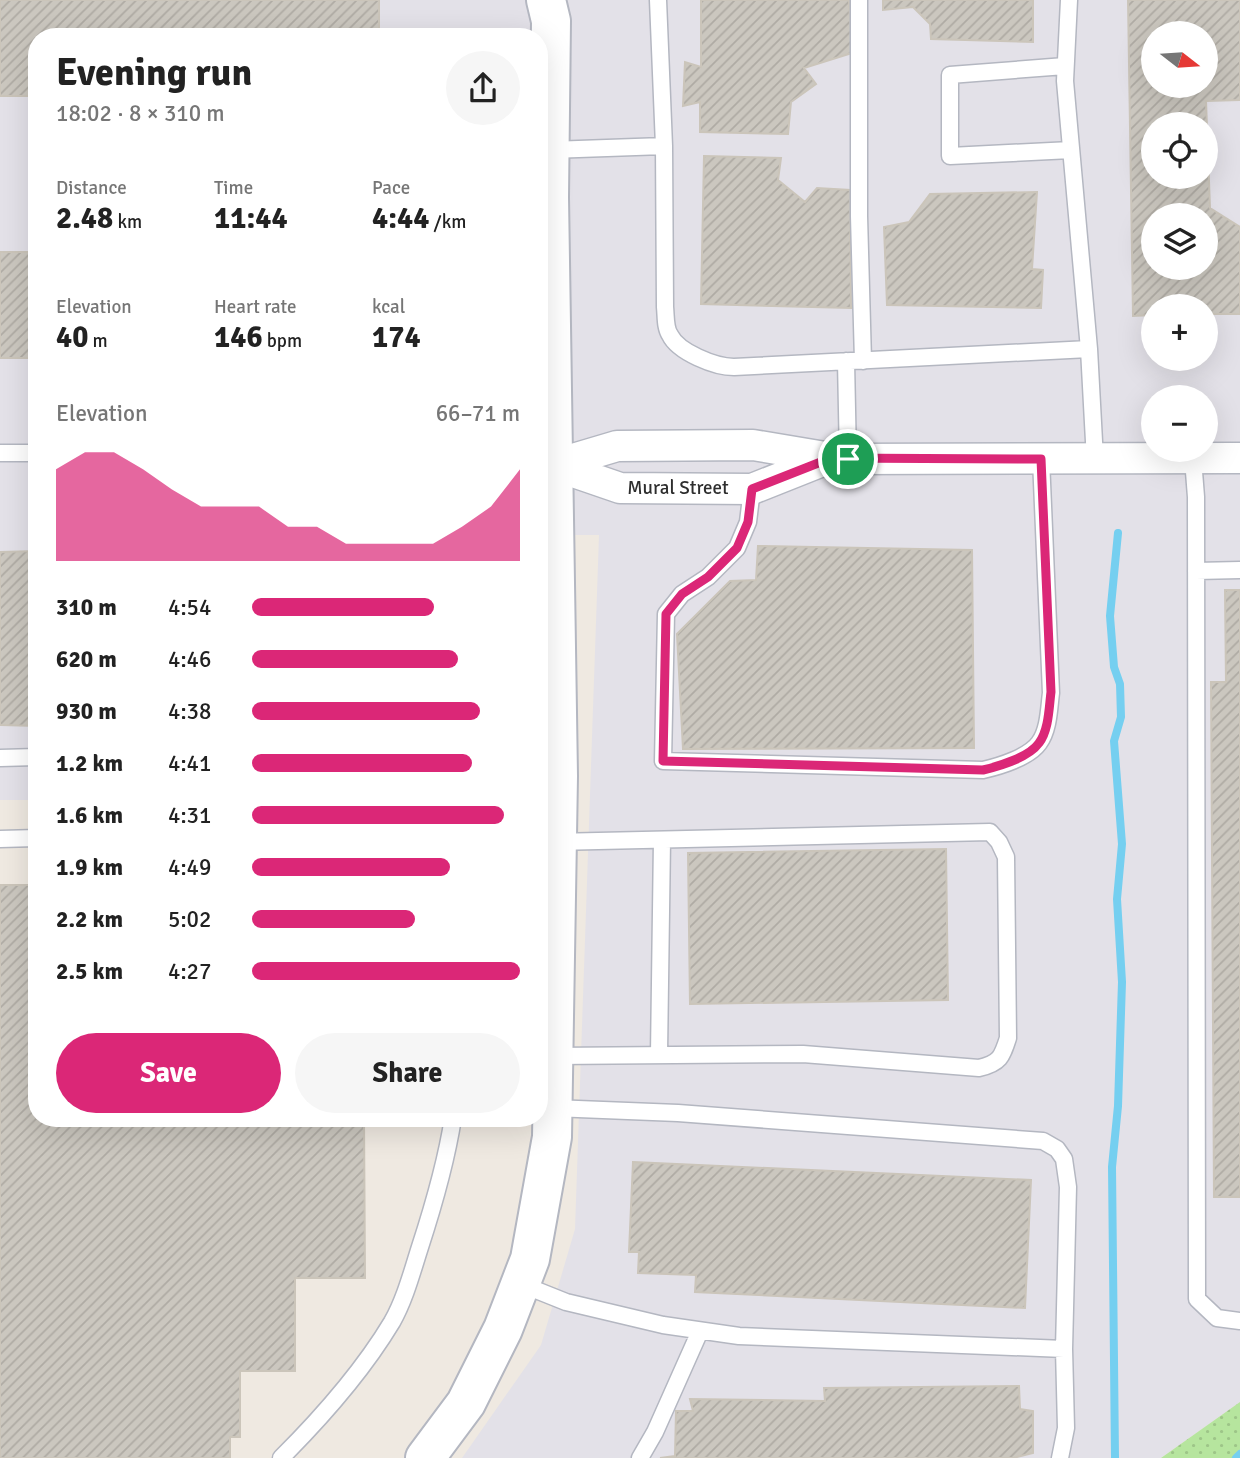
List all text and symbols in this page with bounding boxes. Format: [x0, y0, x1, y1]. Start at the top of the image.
north arrow [1141, 21, 1218, 98]
map controls [1141, 21, 1218, 462]
text: Evening run [56, 49, 252, 96]
button: share [446, 51, 520, 125]
text: 18:02 · 8 × 310 m [56, 99, 225, 128]
button: locate [1141, 112, 1218, 189]
text: Distance [56, 176, 127, 200]
text: Time [214, 176, 253, 200]
text: Pace [372, 176, 410, 200]
text: 2.48 [56, 200, 113, 237]
text: 11:44 [214, 200, 288, 237]
text: 4:44 [372, 200, 429, 237]
button: layers [1141, 203, 1218, 280]
text: km [113, 210, 142, 234]
text: /km [429, 210, 466, 234]
button: + [1141, 294, 1218, 371]
text: Elevation [56, 295, 132, 319]
text: Heart rate [214, 295, 296, 319]
text: kcal [372, 295, 405, 319]
text: 40 [56, 319, 88, 356]
text: 146 [214, 319, 263, 356]
text: 174 [372, 319, 421, 356]
text: m [88, 329, 108, 353]
text: bpm [263, 329, 302, 353]
button: − [1141, 385, 1218, 462]
text: Elevation [56, 399, 148, 428]
text: 66–71 m [436, 399, 520, 428]
pin [818, 429, 878, 489]
icon: arrive [829, 440, 867, 478]
street label: Mural Street [627, 476, 729, 500]
text: 310 m [56, 593, 117, 622]
text: 4:54 [168, 593, 211, 622]
text: 620 m [56, 645, 117, 674]
text: 4:46 [168, 645, 211, 674]
text: 930 m [56, 697, 117, 726]
text: 4:38 [168, 697, 211, 726]
text: 1.2 km [56, 749, 123, 778]
text: 4:41 [168, 749, 211, 778]
text: 1.6 km [56, 801, 123, 830]
text: 4:31 [168, 801, 211, 830]
text: 1.9 km [56, 853, 123, 882]
text: 4:49 [168, 853, 211, 882]
text: 2.2 km [56, 905, 123, 934]
text: 5:02 [168, 905, 211, 934]
text: 2.5 km [56, 957, 123, 986]
text: 4:27 [168, 957, 211, 986]
button: Save [56, 1033, 281, 1113]
button: Share [295, 1033, 520, 1113]

